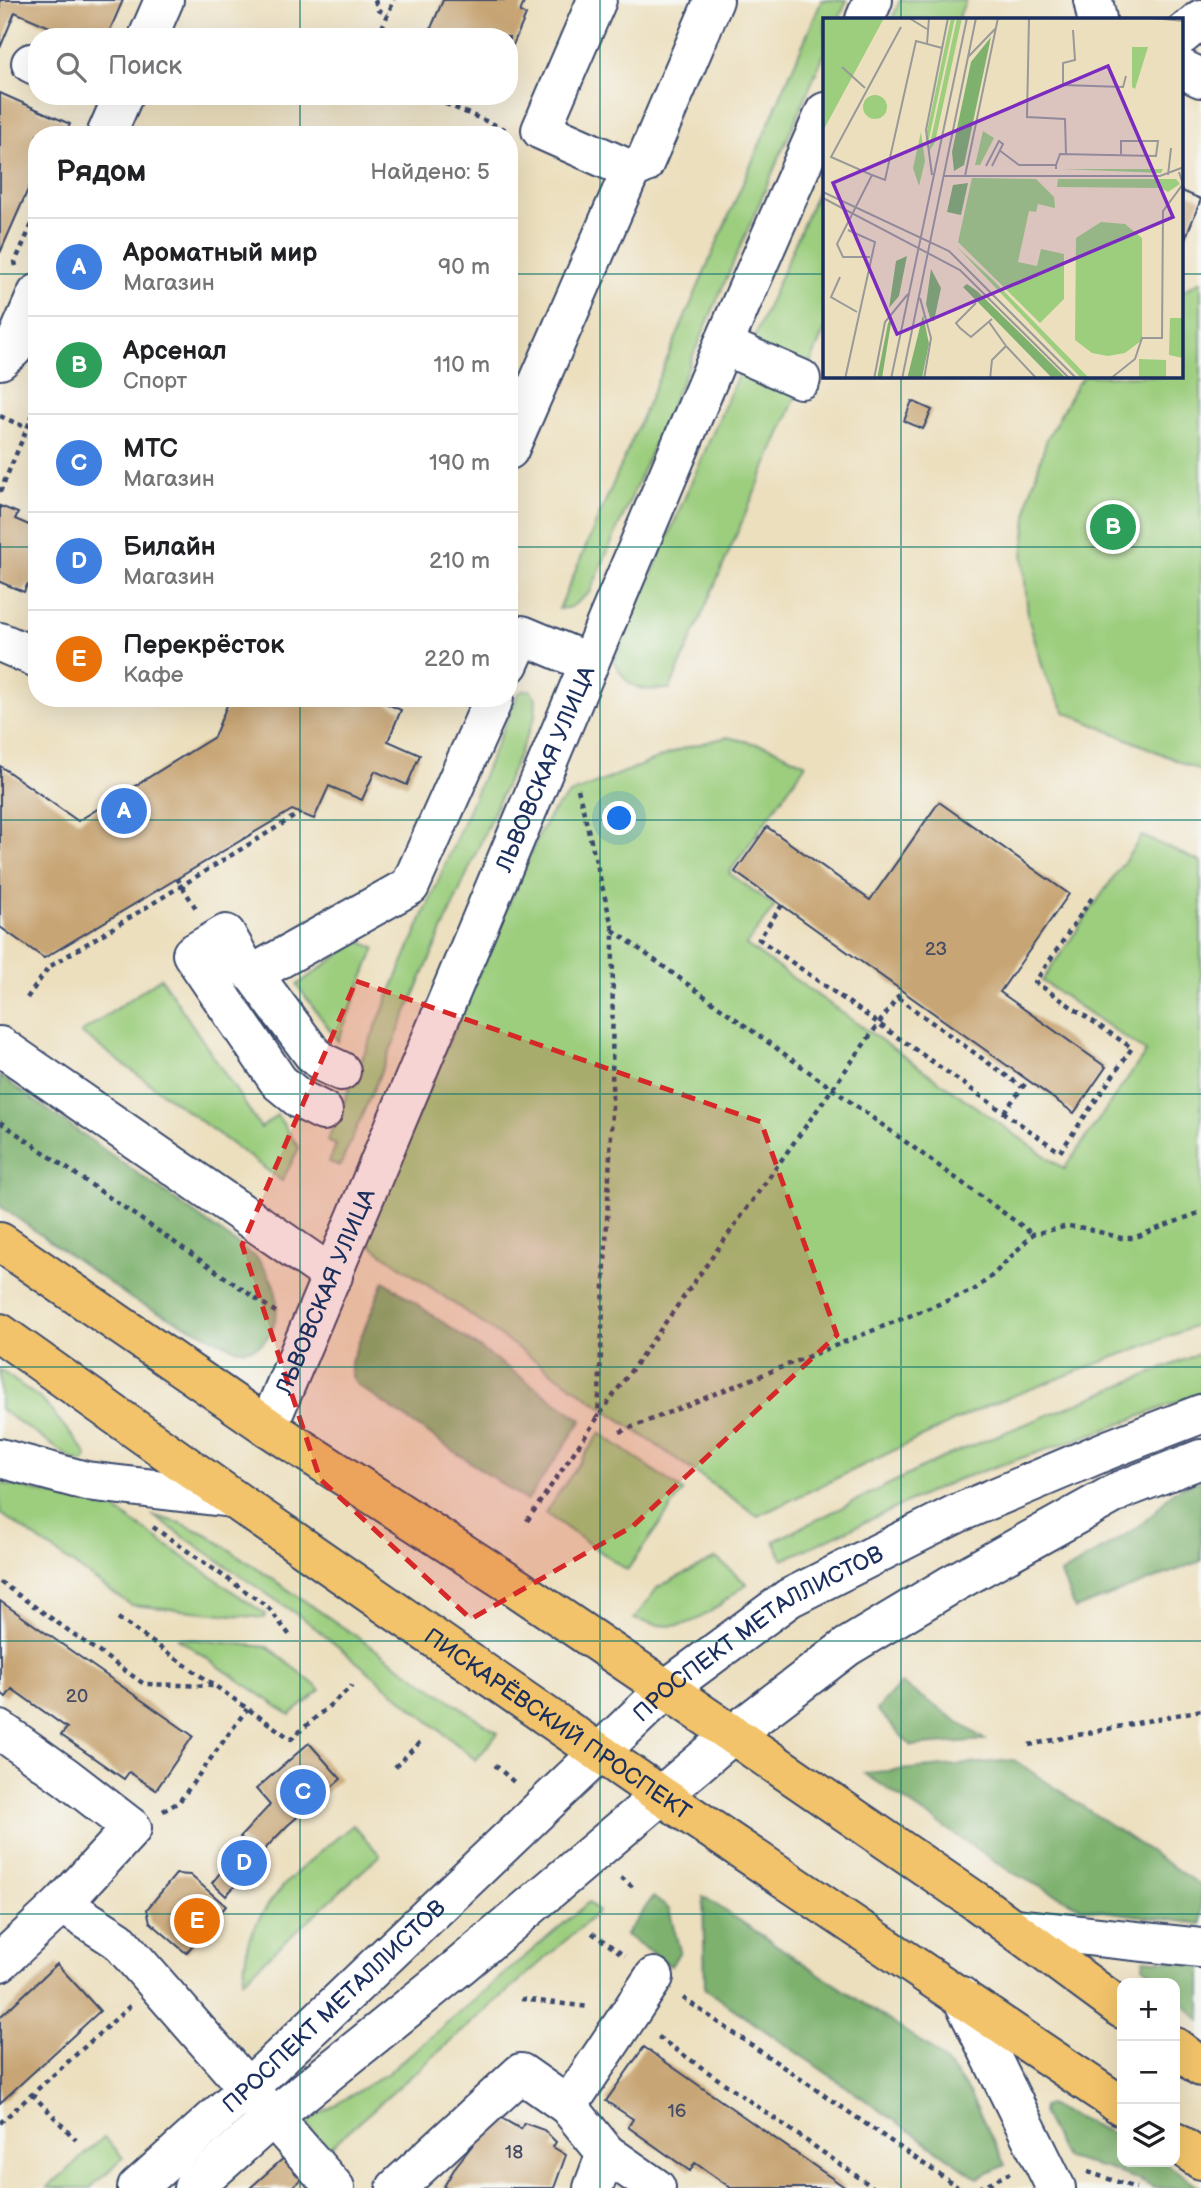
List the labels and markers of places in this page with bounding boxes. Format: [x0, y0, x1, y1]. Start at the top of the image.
pin: B [1090, 501, 1136, 553]
pin: A [101, 785, 147, 837]
pin: C [280, 1766, 326, 1818]
pin: D [221, 1837, 267, 1889]
pin: E [174, 1895, 220, 1947]

